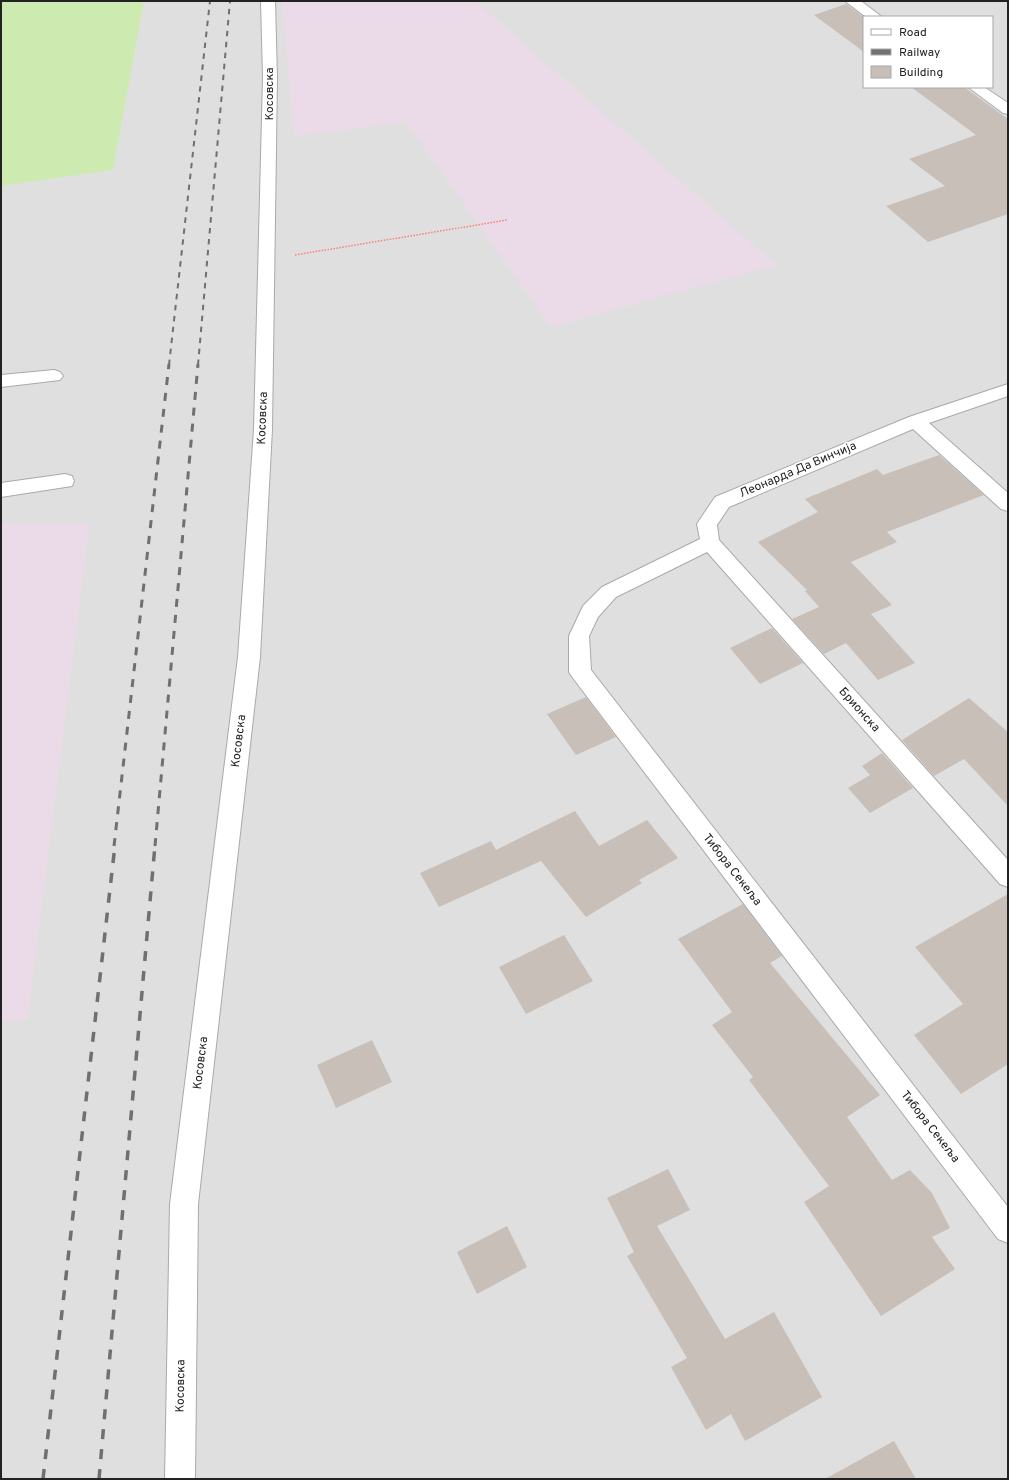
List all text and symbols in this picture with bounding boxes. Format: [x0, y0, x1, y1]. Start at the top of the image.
legend [863, 16, 993, 88]
text: Road [899, 25, 927, 41]
text: Railway [899, 45, 940, 61]
text: Building [899, 65, 943, 81]
street label: Косовска [262, 67, 278, 121]
street label: Косовска [254, 391, 272, 445]
street label: Леонарда Да Винчија [737, 438, 859, 502]
street label: Брионска [835, 684, 883, 736]
street label: Косовска [228, 714, 250, 768]
street label: Тибора Секеља [699, 831, 765, 909]
street label: Косовска [190, 1036, 212, 1090]
street label: Тибора Секеља [897, 1088, 963, 1166]
street label: Косовска [173, 1359, 189, 1413]

